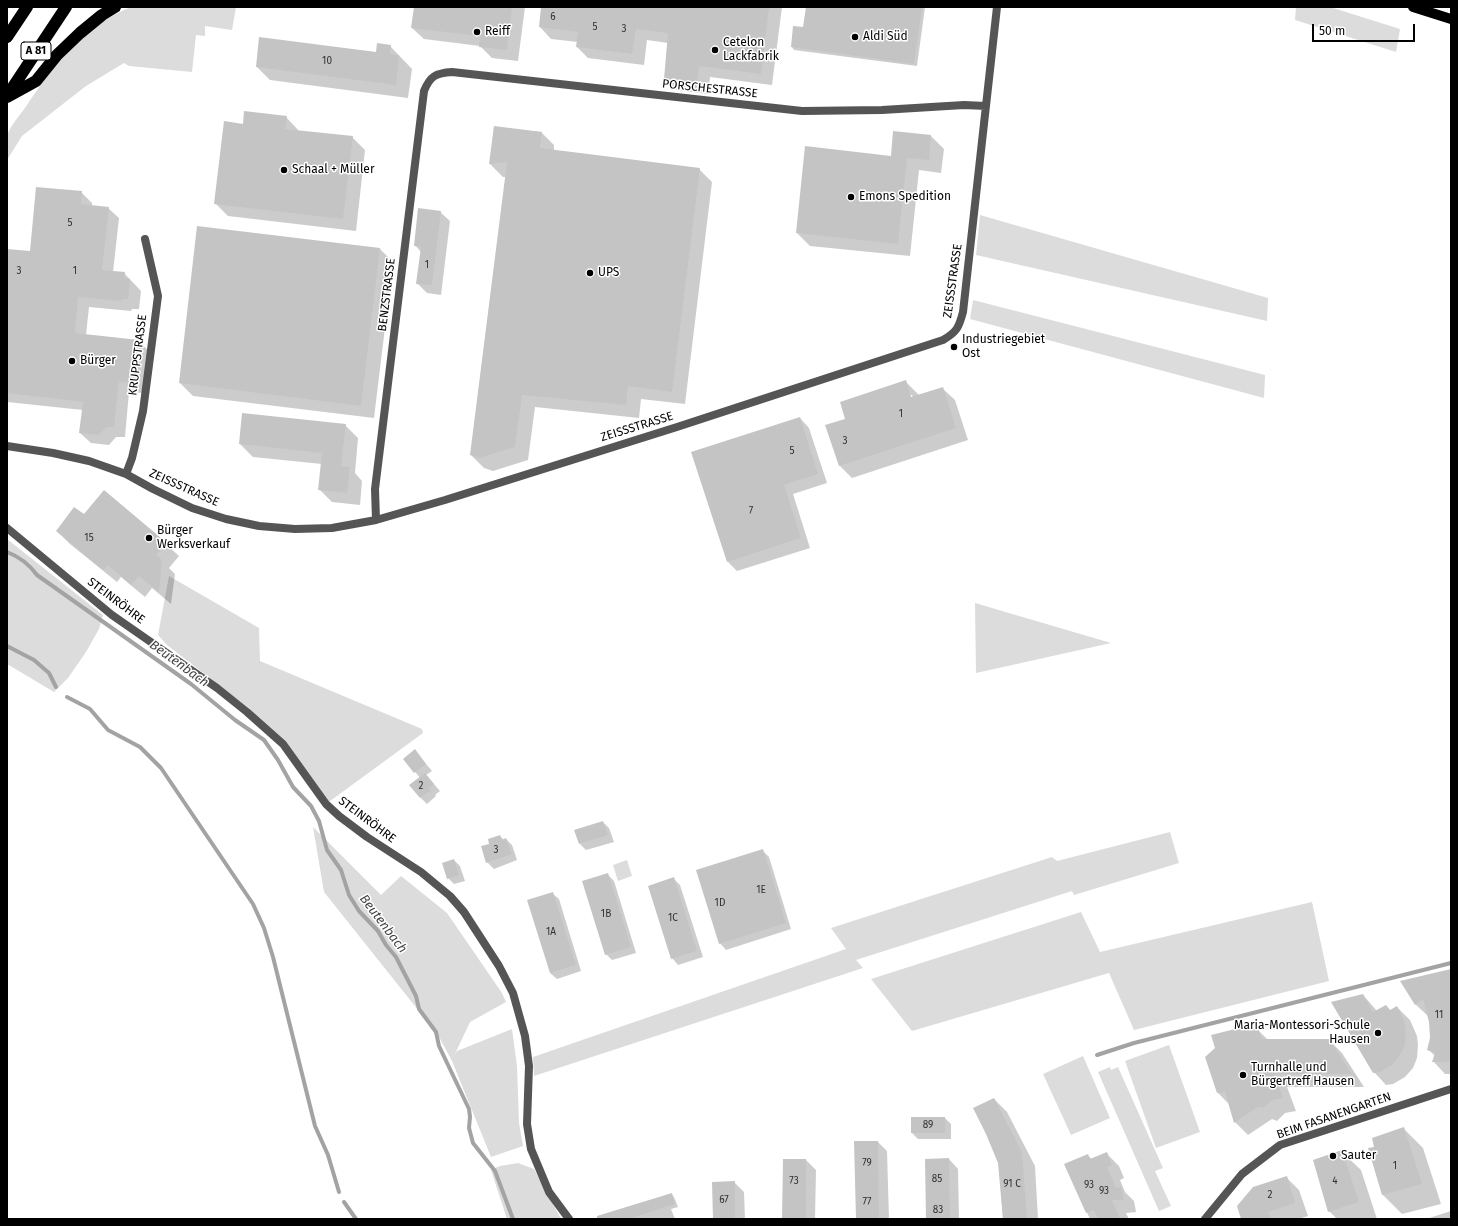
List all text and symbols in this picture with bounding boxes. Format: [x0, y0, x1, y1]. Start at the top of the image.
house number: 6 [550, 11, 556, 23]
scale bar [1314, 16, 1417, 42]
house number: 5 [592, 21, 598, 33]
house number: 3 [622, 23, 626, 35]
text: 50 m [1319, 24, 1345, 38]
place label: Reiff [485, 25, 510, 39]
marker: Reiff [472, 27, 482, 37]
place label: Aldi Süd [863, 30, 908, 44]
marker: Aldi Süd [850, 32, 860, 42]
place label: Cetelon Lackfabrik [723, 36, 779, 64]
road number: A 81 [21, 42, 51, 60]
marker: Cetelon Lackfabrik [710, 45, 720, 55]
house number: 10 [322, 55, 332, 67]
street label: PORSCHESTRASSE [661, 77, 759, 101]
place label: Schaal + Müller [292, 163, 375, 177]
marker: Schaal + Müller [279, 165, 289, 175]
place label: Emons Spedition [859, 190, 951, 204]
marker: Emons Spedition [846, 192, 856, 202]
house number: 5 [67, 217, 73, 229]
street label: ZEISSSTRASSE [941, 243, 965, 319]
street label: BENZSTRASSE [375, 257, 399, 333]
house number: 1 [425, 259, 429, 271]
house number: 3 [17, 265, 21, 277]
house number: 1 [73, 265, 77, 277]
place label: UPS [598, 266, 619, 280]
marker: UPS [585, 268, 595, 278]
street label: KRUPPSTRASSE [126, 313, 150, 397]
place label: Industriegebiet Ost [962, 333, 1045, 361]
marker: Industriegebiet Ost [949, 342, 959, 352]
place label: Bürger [80, 354, 116, 368]
marker: Bürger [67, 356, 77, 366]
house number: 1 [899, 408, 903, 420]
street label: ZEISSSTRASSE [599, 409, 675, 445]
house number: 3 [843, 435, 847, 447]
house number: 5 [789, 445, 795, 457]
street label: ZEISSSTRASSE [147, 466, 221, 510]
house number: 7 [749, 505, 753, 517]
place label: Bürger Werksverkauf [157, 524, 230, 552]
house number: 15 [84, 532, 94, 544]
marker: Bürger Werksverkauf [144, 533, 154, 543]
street label: STEINRÖHRE [85, 575, 147, 627]
water label: Beutenbach [146, 637, 212, 691]
house number: 2 [419, 780, 423, 792]
street label: STEINRÖHRE [336, 794, 398, 846]
house number: 3 [494, 844, 498, 856]
house number: 1E [756, 884, 766, 896]
water label: Beutenbach [356, 892, 410, 956]
house number: 1D [715, 897, 725, 909]
house number: 1B [601, 908, 611, 920]
house number: 1C [668, 912, 678, 924]
house number: 1A [546, 926, 556, 938]
house number: 11 [1435, 1009, 1443, 1021]
place label: Maria-Montessori-Schule Hausen [1234, 1019, 1370, 1047]
marker: Maria-Montessori-Schule Hausen [1373, 1028, 1383, 1038]
place label: Turnhalle und Bürgertreff Hausen [1251, 1061, 1354, 1089]
marker: Turnhalle und Bürgertreff Hausen [1238, 1070, 1248, 1080]
street label: BEIM FASANENGARTEN [1275, 1090, 1393, 1142]
house number: 89 [923, 1119, 933, 1131]
place label: Sauter [1341, 1149, 1376, 1163]
marker: Sauter [1328, 1151, 1338, 1161]
house number: 79 [862, 1157, 872, 1169]
house number: 1 [1393, 1160, 1397, 1172]
house number: 85 [932, 1173, 942, 1185]
house number: 73 [789, 1175, 799, 1187]
house number: 4 [1332, 1175, 1338, 1187]
house number: 91 C [1003, 1178, 1021, 1190]
house number: 93 [1084, 1179, 1094, 1191]
house number: 93 [1099, 1185, 1109, 1197]
house number: 2 [1268, 1189, 1272, 1201]
house number: 67 [719, 1194, 729, 1206]
house number: 77 [863, 1196, 871, 1208]
house number: 83 [933, 1204, 943, 1216]

